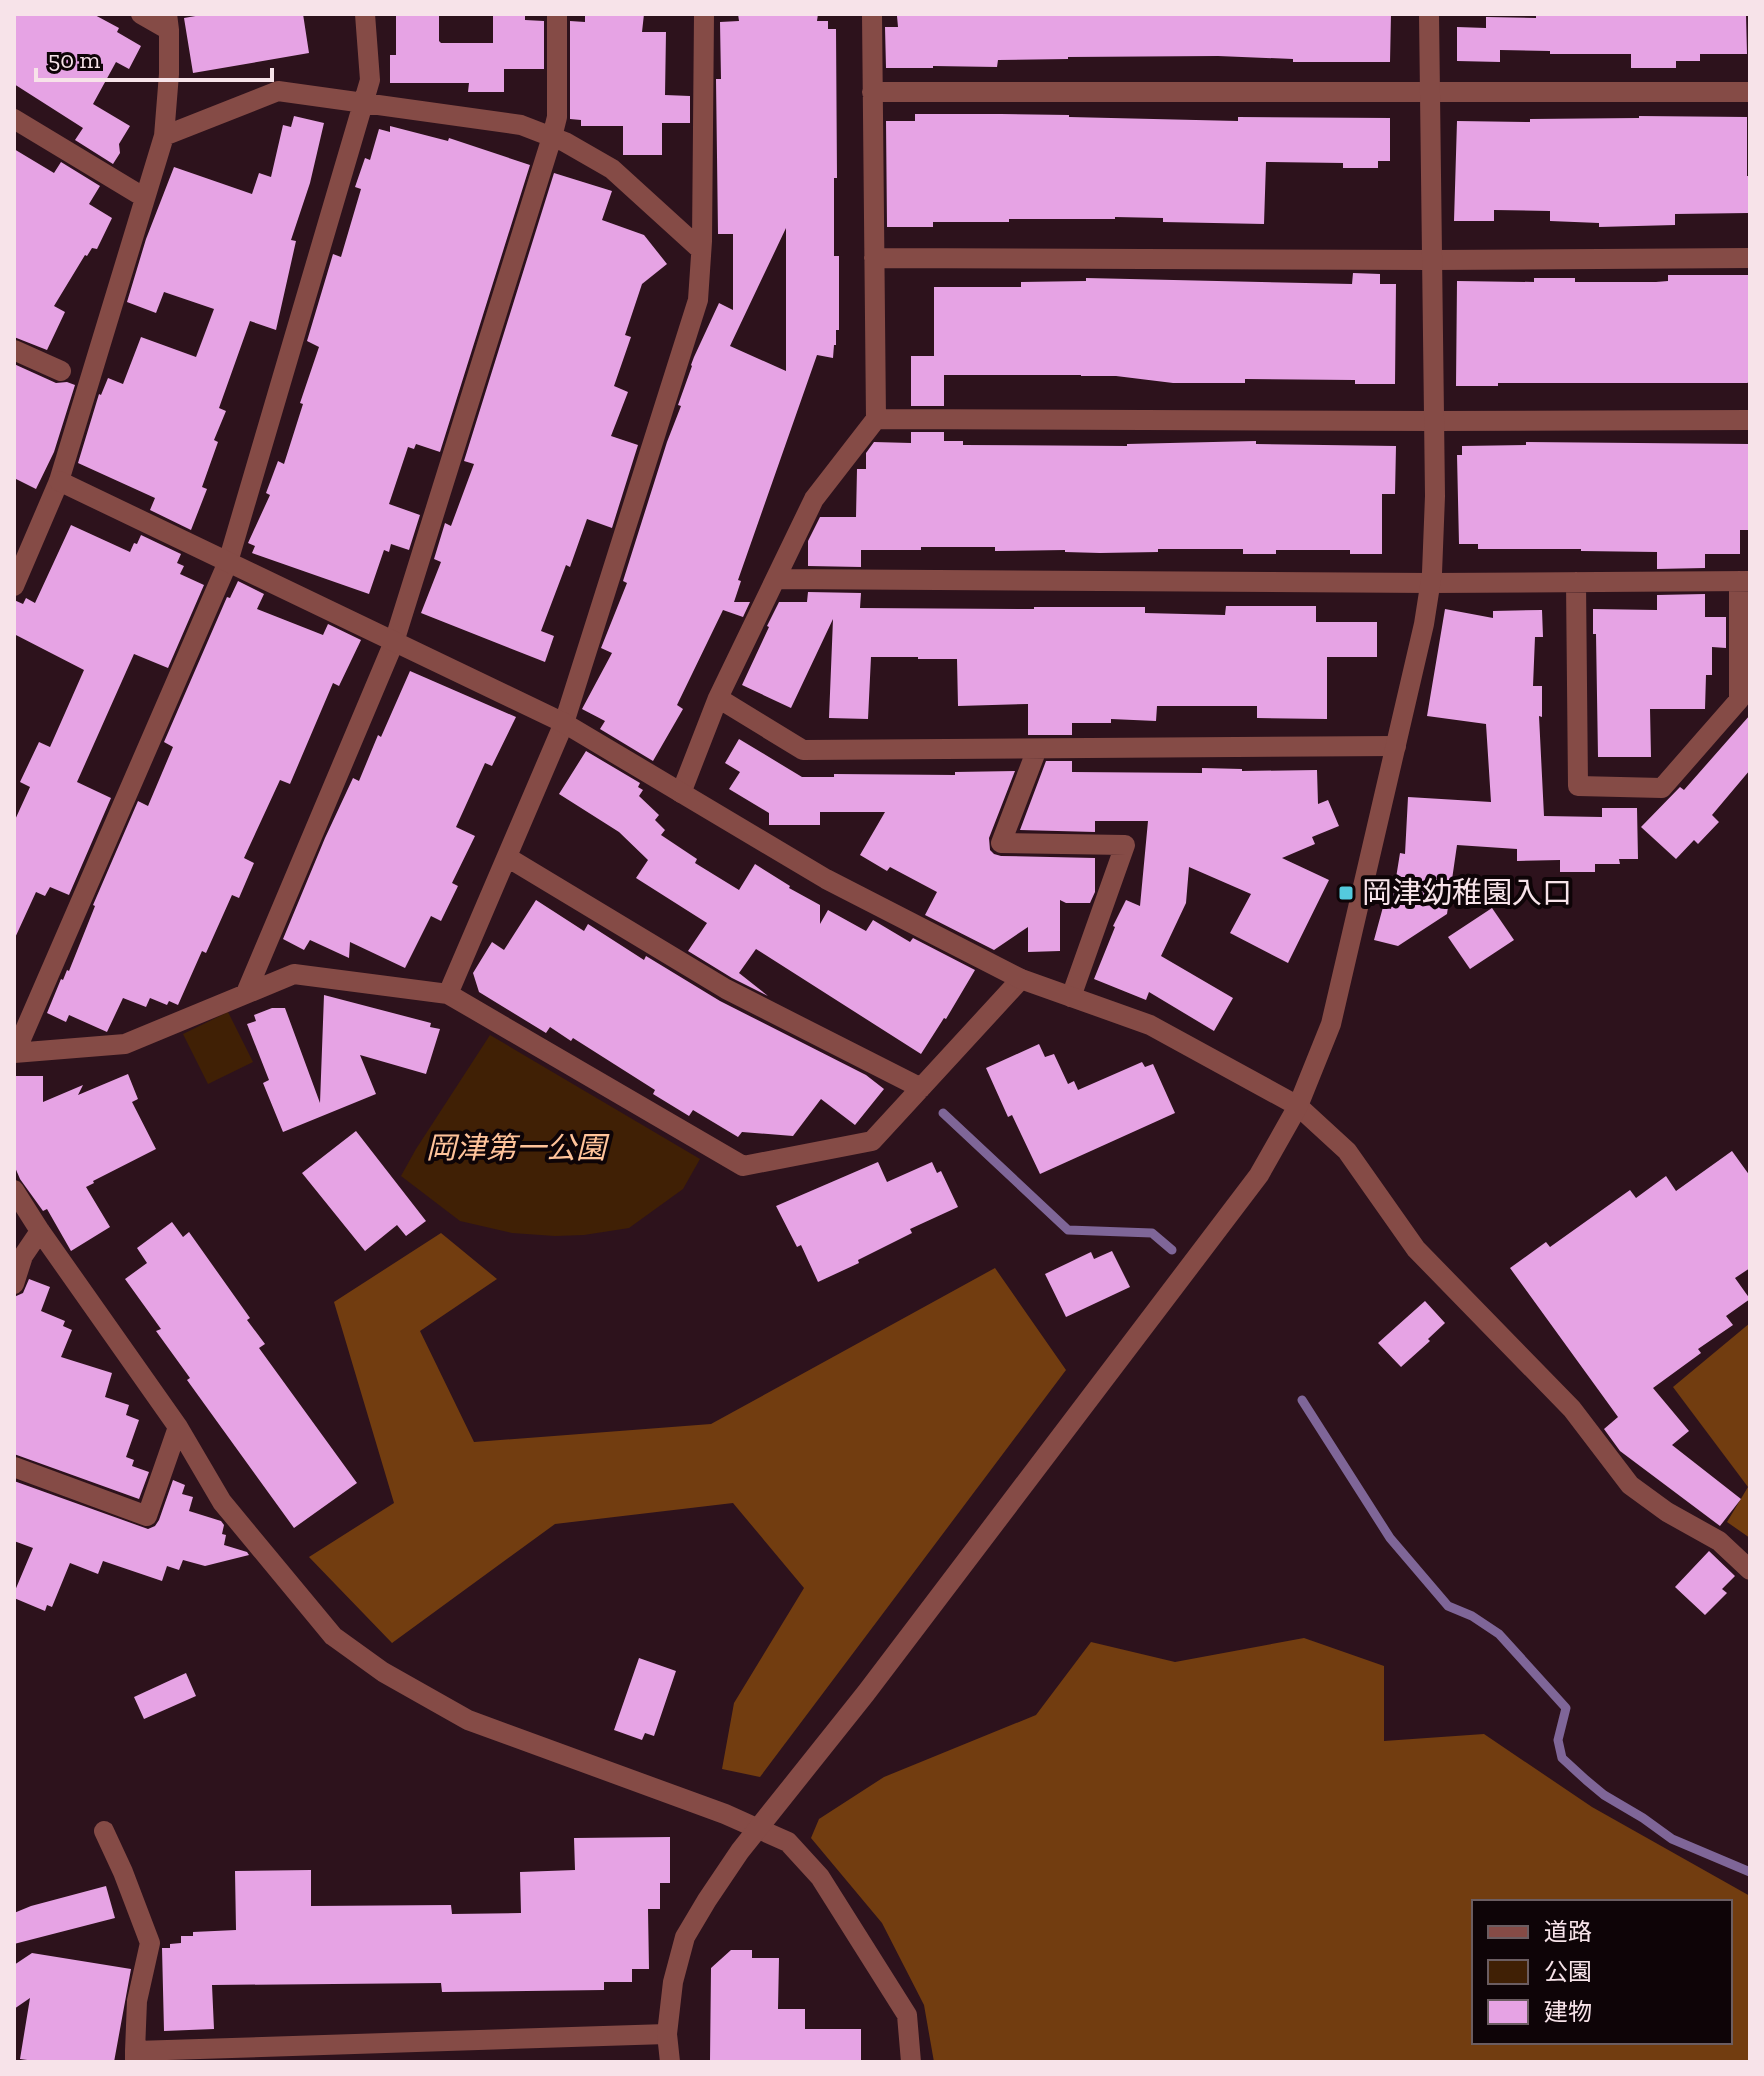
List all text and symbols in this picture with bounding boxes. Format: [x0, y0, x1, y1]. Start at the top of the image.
scale bar [36, 32, 272, 82]
text: 50 m [48, 45, 101, 74]
place label: 岡津幼稚園入口 [1362, 875, 1572, 911]
marker: 岡津幼稚園入口 [1337, 884, 1355, 902]
park label: 岡津第一公園 [426, 1130, 610, 1166]
legend [1472, 1900, 1732, 2044]
text: 道路 [1544, 1917, 1592, 1946]
text: 公園 [1544, 1957, 1592, 1986]
text: 建物 [1544, 1997, 1592, 2026]

